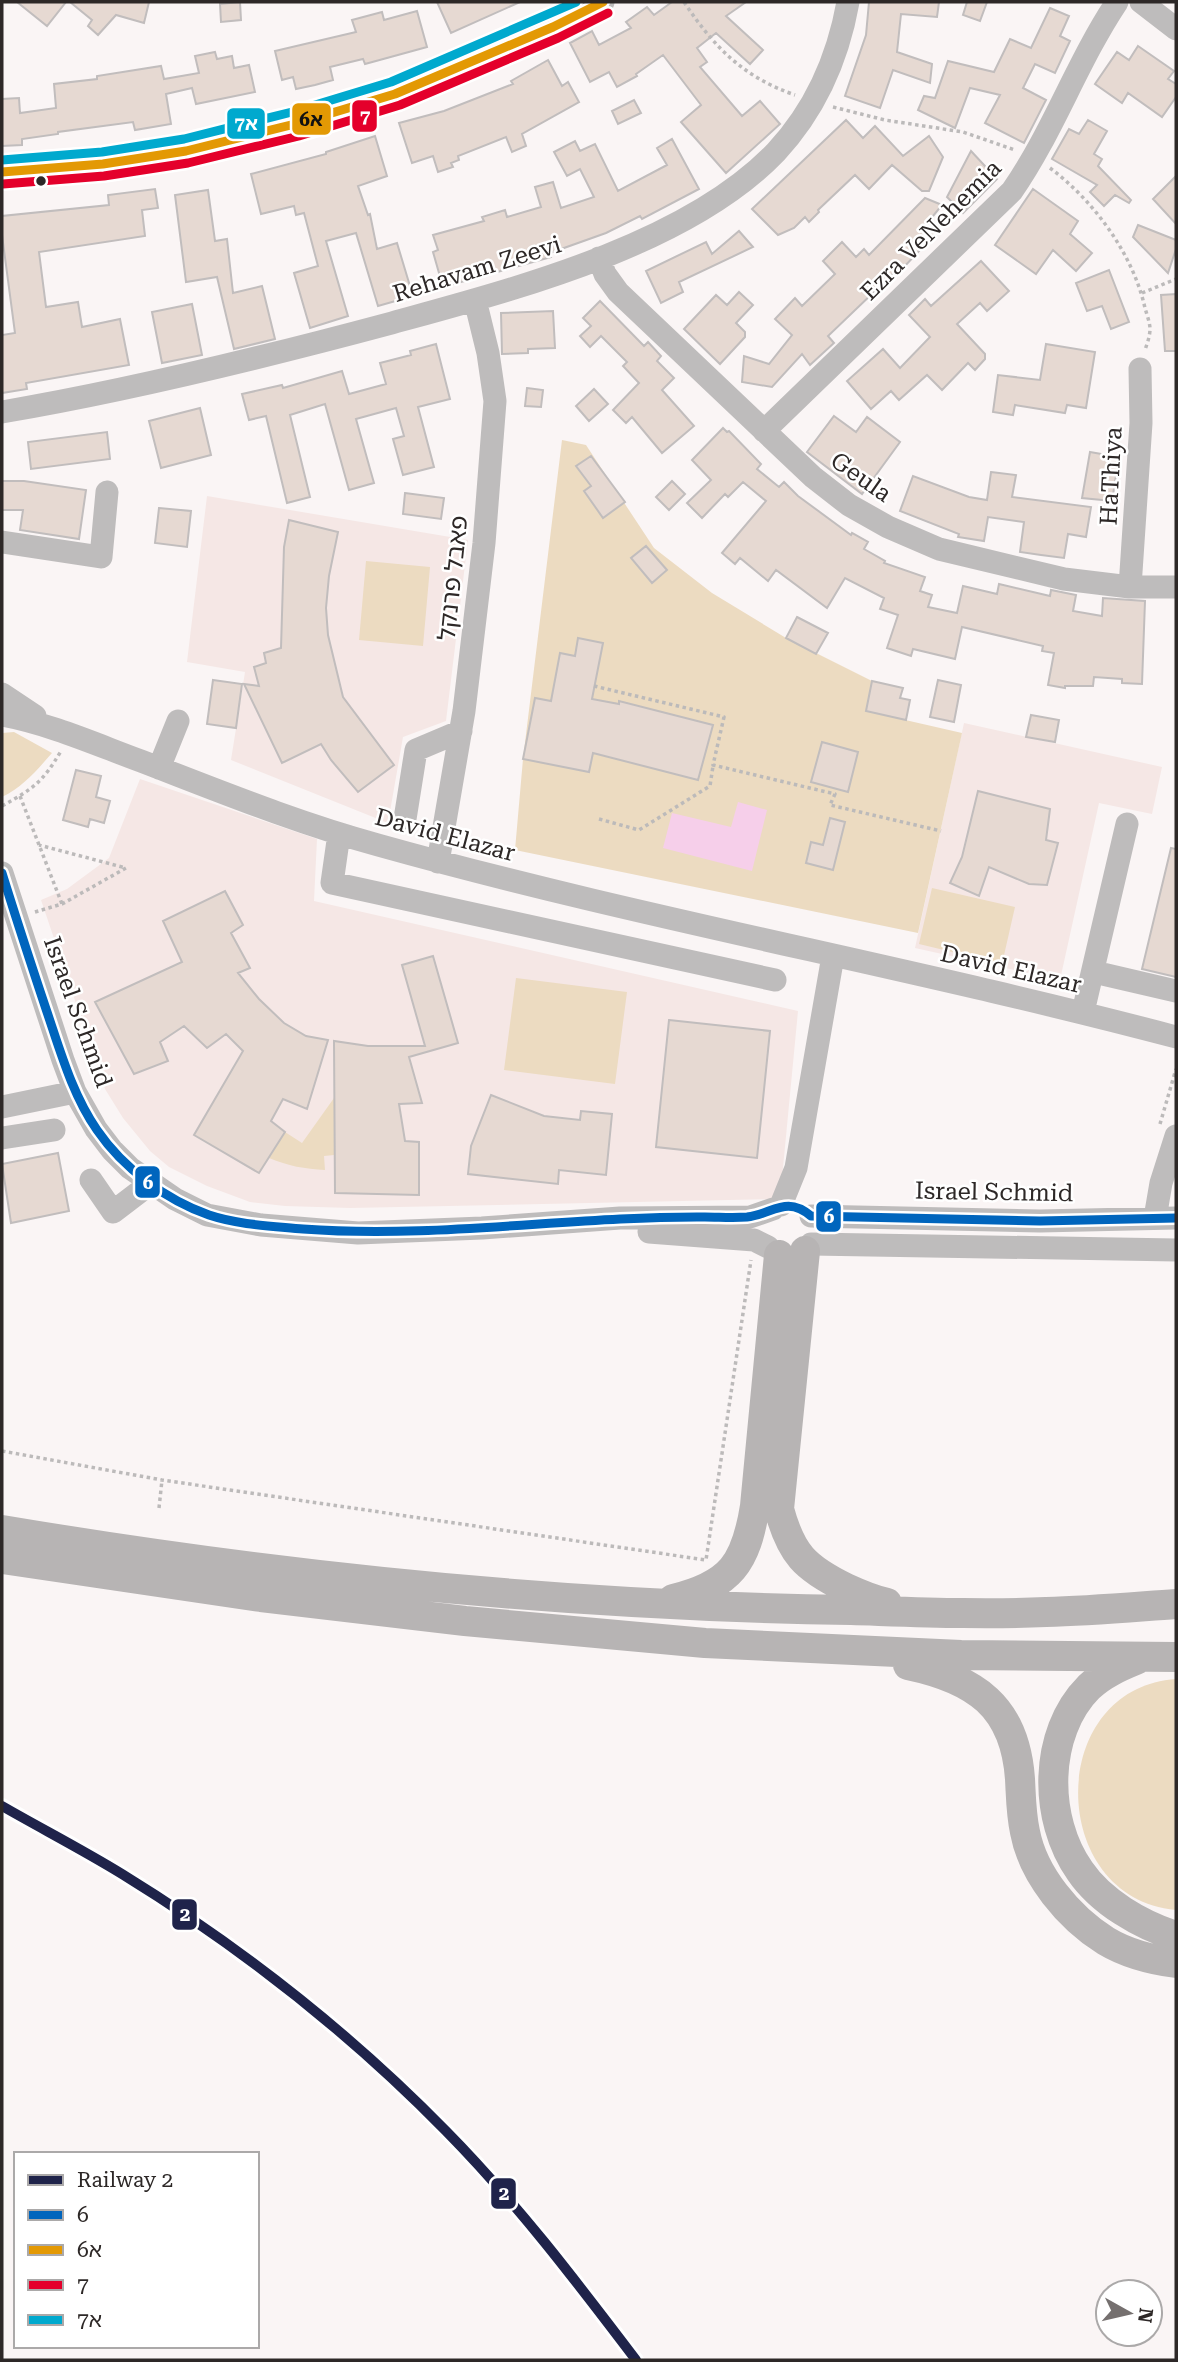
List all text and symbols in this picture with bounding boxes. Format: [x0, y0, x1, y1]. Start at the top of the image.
line badge: 7 [351, 99, 378, 133]
line badge: 6א [291, 102, 332, 136]
text: 7 [360, 105, 371, 128]
line badge: 7א [226, 107, 266, 140]
text: 6א [299, 108, 323, 131]
text: 7א [234, 112, 258, 135]
street label: Ezra VeNehemia [855, 154, 1007, 306]
unlabelled marker [34, 174, 48, 188]
street label: Rehavam Zeevi [389, 230, 565, 308]
street label: HaThiya [1094, 426, 1128, 526]
street label: Geula [825, 446, 897, 508]
street label: פאבל פרנקל [433, 514, 473, 642]
street label: David Elazar [372, 803, 518, 867]
street label: Israel Schmid [38, 933, 118, 1091]
street label: David Elazar [938, 939, 1084, 999]
line badge: 6 [134, 1165, 161, 1199]
text: 6 [143, 1171, 154, 1194]
street label: Israel Schmid [915, 1177, 1073, 1207]
line badge: 6 [815, 1200, 842, 1233]
text: 6 [824, 1205, 835, 1228]
line badge: 2 [171, 1898, 198, 1931]
text: 2 [180, 1903, 190, 1926]
legend [14, 2152, 259, 2348]
text: Railway 2 [77, 2168, 173, 2192]
line badge: 2 [490, 2177, 517, 2210]
text: 2 [499, 2182, 509, 2205]
text: 6 [77, 2203, 89, 2227]
text: 6א [77, 2238, 102, 2262]
text: 7 [77, 2273, 89, 2297]
north arrow [1094, 2278, 1164, 2348]
text: N [1133, 2306, 1158, 2325]
text: 7א [77, 2308, 102, 2332]

